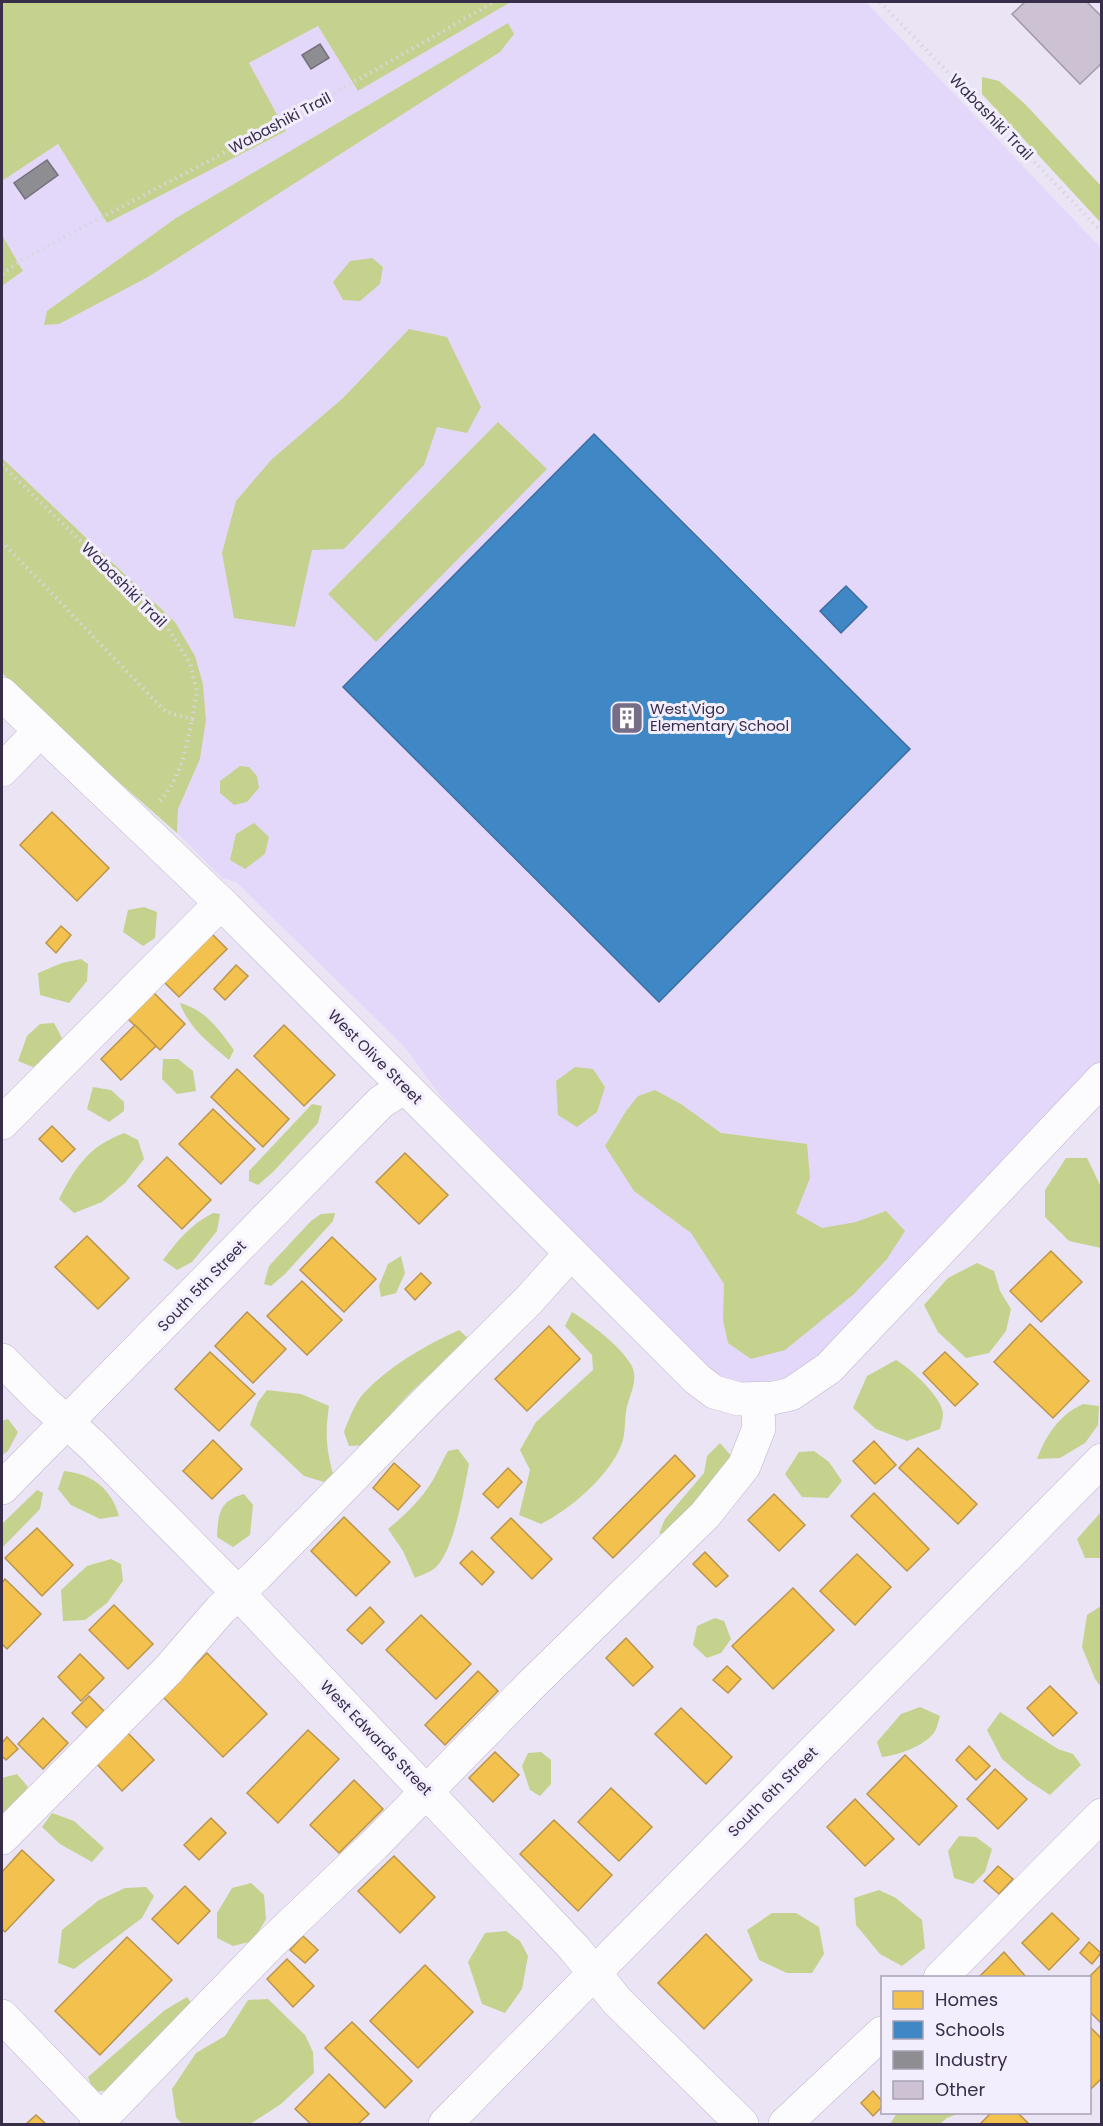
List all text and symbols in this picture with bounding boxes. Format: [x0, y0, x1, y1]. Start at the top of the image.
street label: Wabashiki Trail [945, 69, 1038, 165]
street label: Wabashiki Trail [225, 87, 335, 158]
street label: Wabashiki Trail [77, 537, 172, 632]
place label: West Vigo Elementary School [650, 698, 789, 736]
building icon: West Vigo Elementary School [609, 700, 645, 736]
street label: West Olive Street [323, 1005, 427, 1109]
street label: South 5th Street [153, 1235, 251, 1336]
street label: West Edwards Street [316, 1675, 437, 1800]
street label: South 6th Street [723, 1742, 822, 1841]
legend [881, 1976, 1091, 2114]
text: Homes [935, 1987, 998, 2012]
text: Schools [935, 2017, 1005, 2042]
text: Industry [935, 2047, 1007, 2072]
text: Other [935, 2077, 985, 2102]

